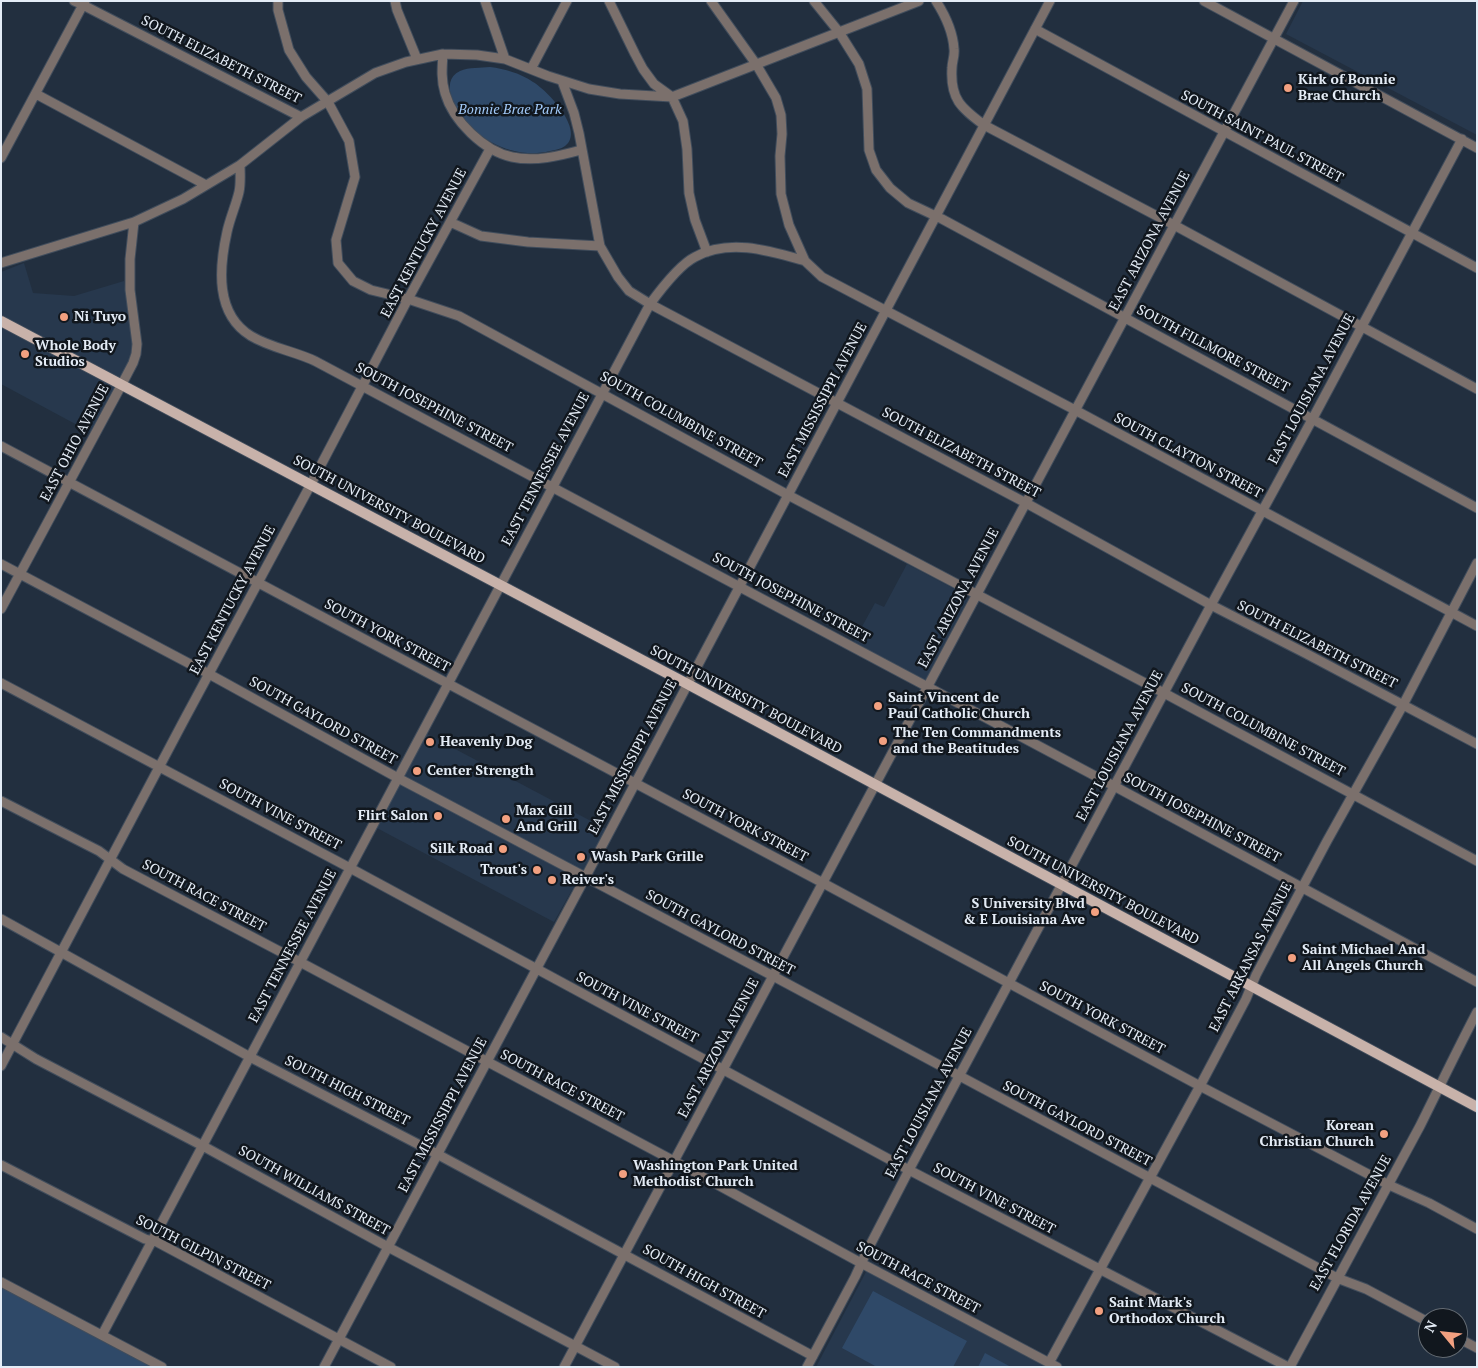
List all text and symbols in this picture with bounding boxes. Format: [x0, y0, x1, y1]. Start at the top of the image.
street label: SOUTH ELIZABETH STREET [138, 12, 304, 108]
place label: Kirk of Bonnie Brae Church [1298, 72, 1395, 104]
marker: Kirk of Bonnie Brae Church [1282, 82, 1294, 94]
street label: SOUTH SAINT PAUL STREET [1178, 87, 1346, 187]
park label: Bonnie Brae Park [458, 102, 562, 118]
street label: EAST KENTUCKY AVENUE [377, 166, 471, 320]
street label: EAST ARIZONA AVENUE [1106, 168, 1194, 314]
street label: SOUTH FILLMORE STREET [1134, 302, 1292, 396]
place label: Ni Tuyo [74, 309, 126, 325]
marker: Ni Tuyo [58, 311, 70, 323]
street label: EAST LOUISIANA AVENUE [1265, 311, 1359, 467]
street label: EAST MISSISSIPPI AVENUE [775, 320, 871, 480]
place label: Whole Body Studios [35, 338, 116, 371]
marker: Whole Body Studios [19, 348, 31, 360]
street label: SOUTH JOSEPHINE STREET [353, 359, 515, 457]
street label: SOUTH COLUMBINE STREET [597, 368, 765, 472]
street label: EAST OHIO AVENUE [37, 382, 113, 504]
street label: EAST TENNESSEE AVENUE [498, 390, 594, 548]
street label: SOUTH ELIZABETH STREET [879, 404, 1043, 502]
street label: SOUTH CLAYTON STREET [1111, 410, 1265, 502]
street label: SOUTH UNIVERSITY BOULEVARD [290, 452, 488, 568]
street label: EAST KENTUCKY AVENUE [186, 523, 280, 677]
street label: EAST ARIZONA AVENUE [915, 525, 1003, 671]
street label: SOUTH JOSEPHINE STREET [710, 549, 872, 647]
street label: SOUTH YORK STREET [321, 596, 453, 676]
street label: SOUTH ELIZABETH STREET [1234, 597, 1400, 693]
street label: SOUTH UNIVERSITY BOULEVARD [647, 642, 845, 758]
street label: EAST LOUISIANA AVENUE [1073, 668, 1167, 824]
street label: SOUTH GAYLORD STREET [246, 673, 400, 769]
street label: EAST MISSISSIPPI AVENUE [585, 677, 681, 837]
street label: SOUTH COLUMBINE STREET [1178, 680, 1348, 780]
place label: Saint Vincent de Paul Catholic Church [888, 690, 1030, 722]
marker: Saint Vincent de Paul Catholic Church [872, 700, 884, 712]
place label: The Ten Commandments and the Beatitudes [893, 725, 1061, 758]
place label: Heavenly Dog [440, 734, 532, 750]
marker: The Ten Commandments and the Beatitudes [877, 735, 889, 747]
marker: Heavenly Dog [424, 736, 436, 748]
place label: Center Strength [427, 763, 534, 779]
marker: Center Strength [411, 765, 423, 777]
street label: SOUTH JOSEPHINE STREET [1121, 769, 1283, 867]
street label: SOUTH VINE STREET [216, 776, 344, 854]
street label: SOUTH YORK STREET [679, 786, 811, 866]
place label: Max Gill And Grill [516, 803, 577, 836]
place label: Flirt Salon [358, 808, 428, 824]
marker: Flirt Salon [432, 810, 444, 822]
marker: Max Gill And Grill [500, 813, 512, 825]
street label: SOUTH UNIVERSITY BOULEVARD [1004, 833, 1202, 949]
place label: Silk Road [430, 841, 493, 857]
marker: Silk Road [497, 843, 509, 855]
place label: Wash Park Grille [591, 849, 703, 865]
marker: Wash Park Grille [575, 851, 587, 863]
street label: SOUTH RACE STREET [139, 856, 269, 936]
place label: Trout's [480, 862, 527, 878]
marker: Trout's [531, 864, 543, 876]
street label: EAST TENNESSEE AVENUE [245, 867, 341, 1025]
place label: Reiver's [562, 872, 614, 888]
marker: Reiver's [546, 874, 558, 886]
street label: EAST ARKANSAS AVENUE [1206, 879, 1296, 1035]
street label: SOUTH GAYLORD STREET [643, 887, 797, 979]
place label: S University Blvd & E Louisiana Ave [963, 896, 1085, 929]
marker: S University Blvd & E Louisiana Ave [1089, 906, 1101, 918]
place label: Saint Michael And All Angels Church [1302, 942, 1425, 974]
marker: Saint Michael And All Angels Church [1286, 952, 1298, 964]
street label: SOUTH VINE STREET [573, 969, 701, 1047]
street label: EAST ARIZONA AVENUE [675, 975, 763, 1121]
street label: SOUTH YORK STREET [1036, 978, 1168, 1058]
street label: EAST LOUISIANA AVENUE [882, 1025, 976, 1181]
street label: EAST MISSISSIPPI AVENUE [395, 1035, 491, 1195]
street label: SOUTH RACE STREET [497, 1046, 627, 1126]
street label: SOUTH HIGH STREET [282, 1052, 412, 1130]
street label: SOUTH GAYLORD STREET [1000, 1078, 1154, 1170]
place label: Korean Christian Church [1260, 1118, 1374, 1150]
marker: Korean Christian Church [1378, 1128, 1390, 1140]
street label: SOUTH WILLIAMS STREET [235, 1142, 393, 1240]
street label: EAST FLORIDA AVENUE [1307, 1152, 1395, 1294]
place label: Washington Park United Methodist Church [633, 1158, 798, 1190]
street label: SOUTH VINE STREET [930, 1160, 1058, 1238]
marker: Washington Park United Methodist Church [617, 1168, 629, 1180]
street label: SOUTH GILPIN STREET [133, 1212, 273, 1294]
street label: SOUTH RACE STREET [853, 1238, 983, 1318]
street label: SOUTH HIGH STREET [640, 1241, 768, 1323]
place label: Saint Mark's Orthodox Church [1109, 1295, 1225, 1328]
marker: Saint Mark's Orthodox Church [1093, 1305, 1105, 1317]
north arrow [1418, 1308, 1468, 1358]
text: N [1419, 1317, 1441, 1335]

